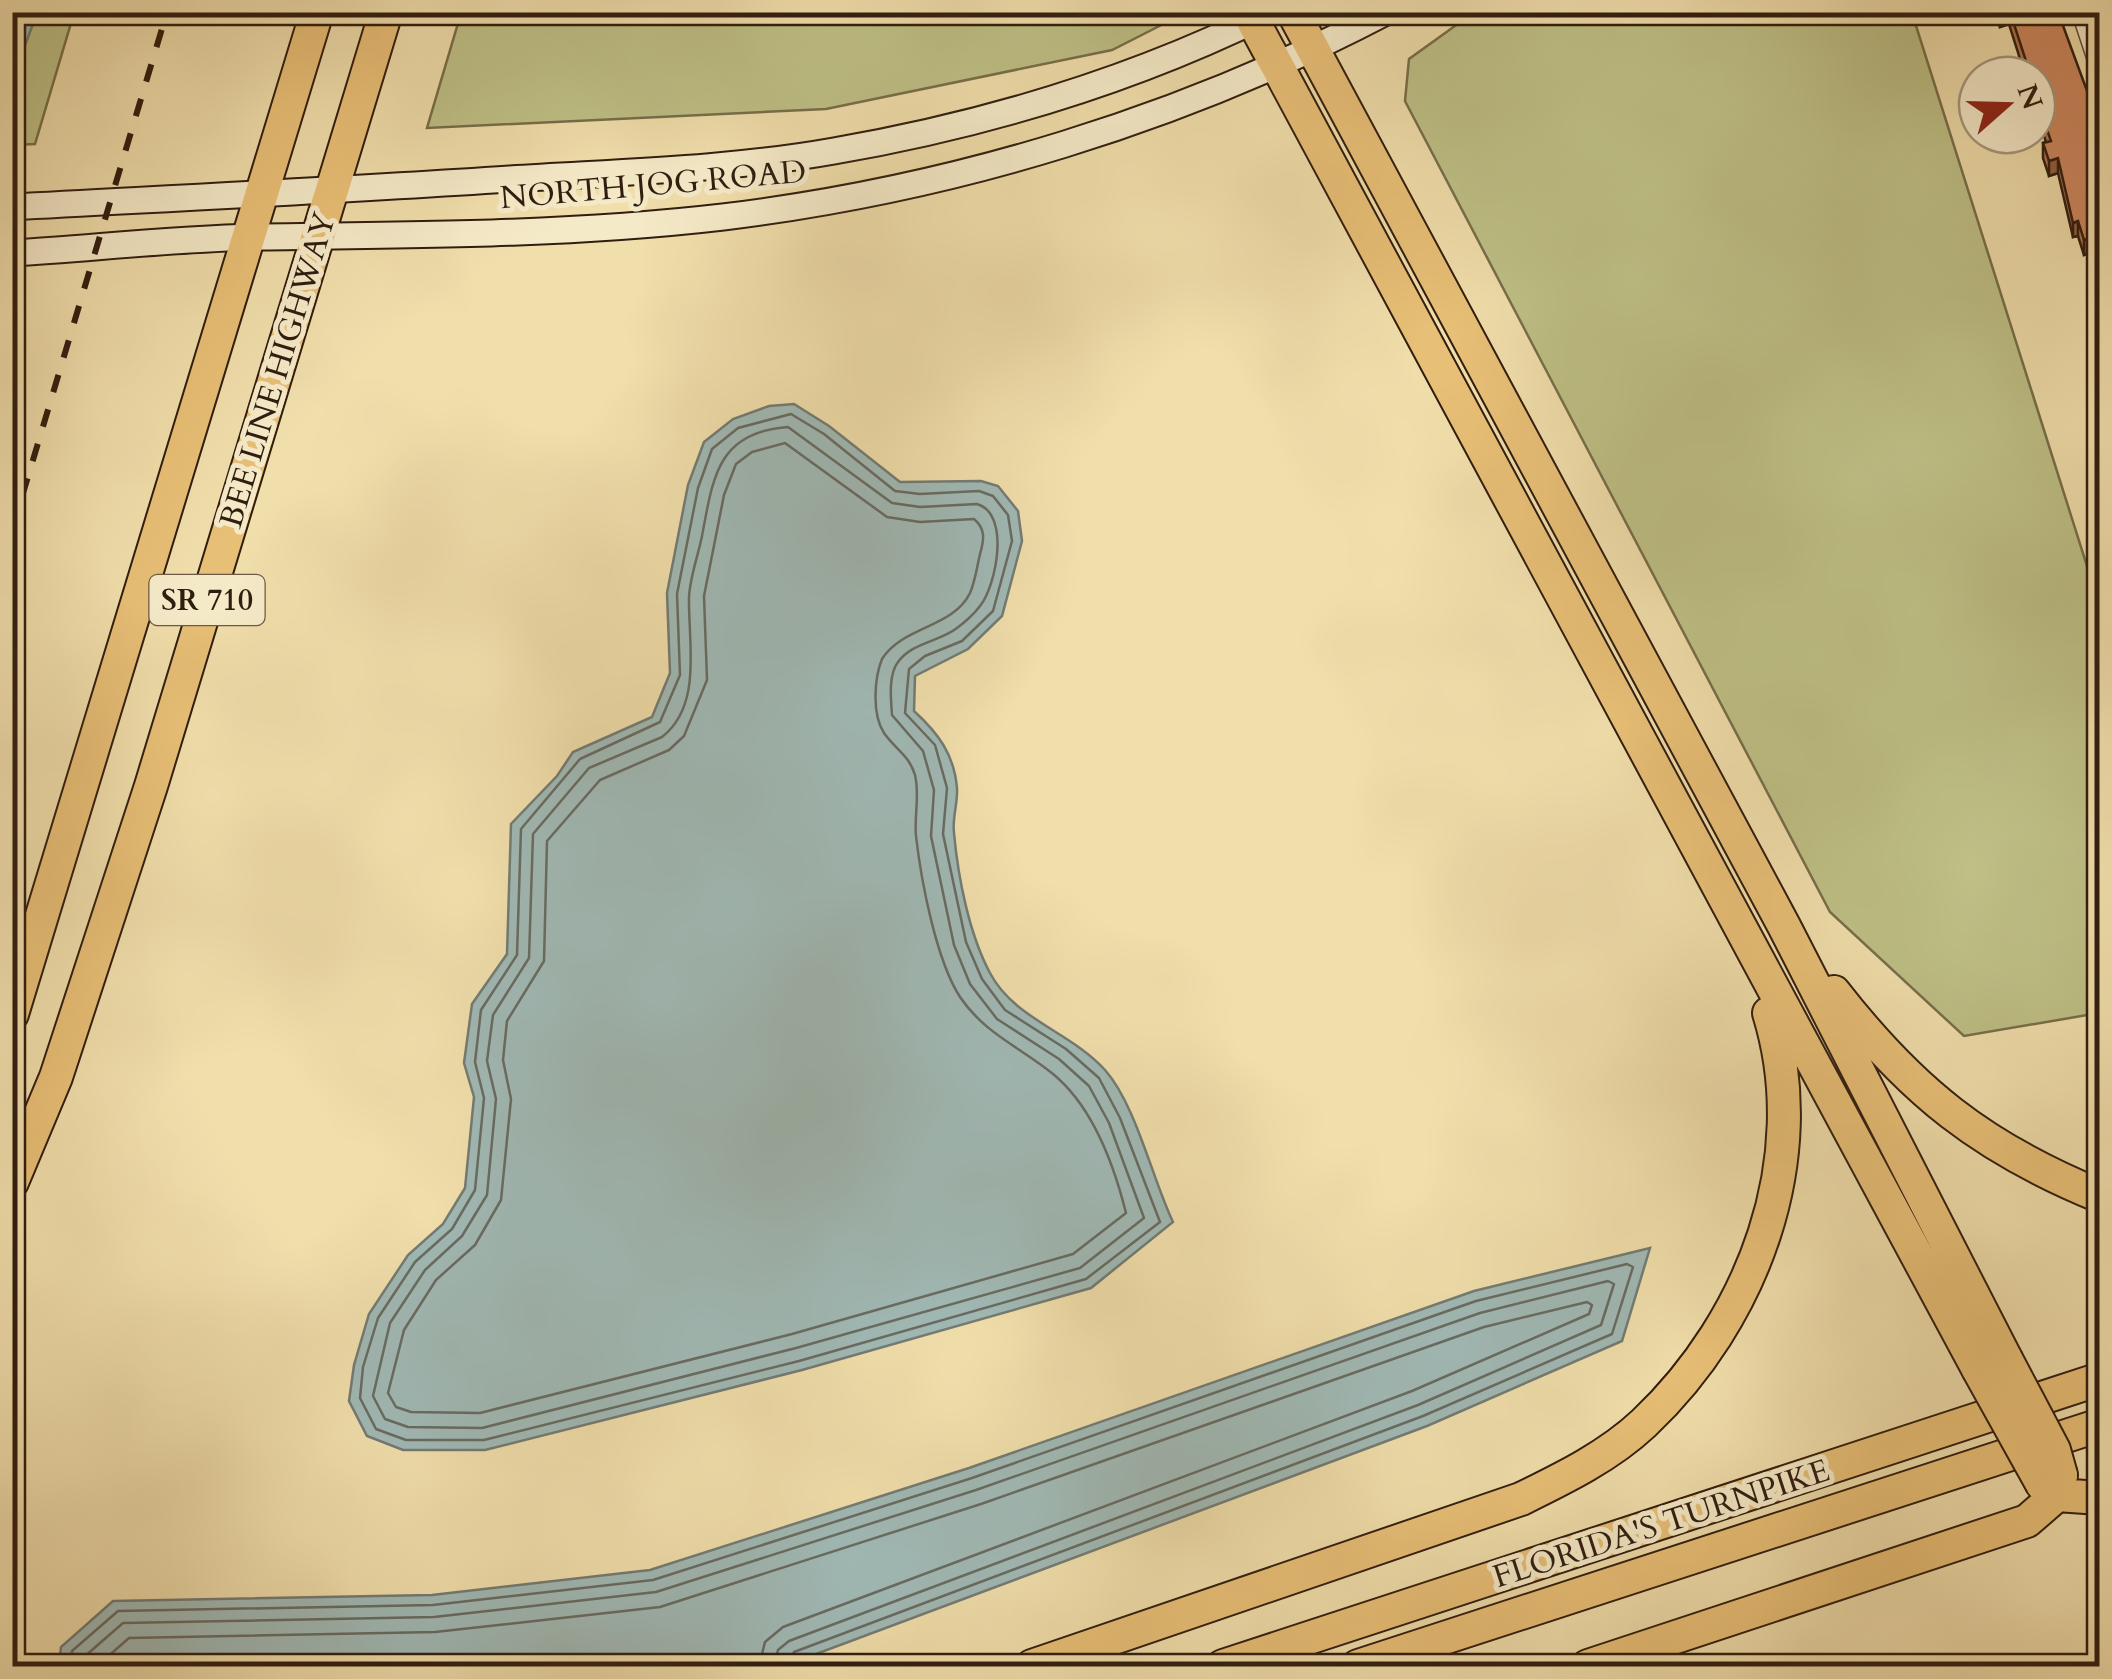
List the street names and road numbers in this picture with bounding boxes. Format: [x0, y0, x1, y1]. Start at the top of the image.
street label: NORTH JOG ROAD [498, 150, 808, 220]
street label: BEE LINE HIGHWAY [209, 207, 347, 533]
road number: SR 710 [150, 575, 264, 625]
street label: FLORIDA'S TURNPIKE [1487, 1449, 1835, 1599]

